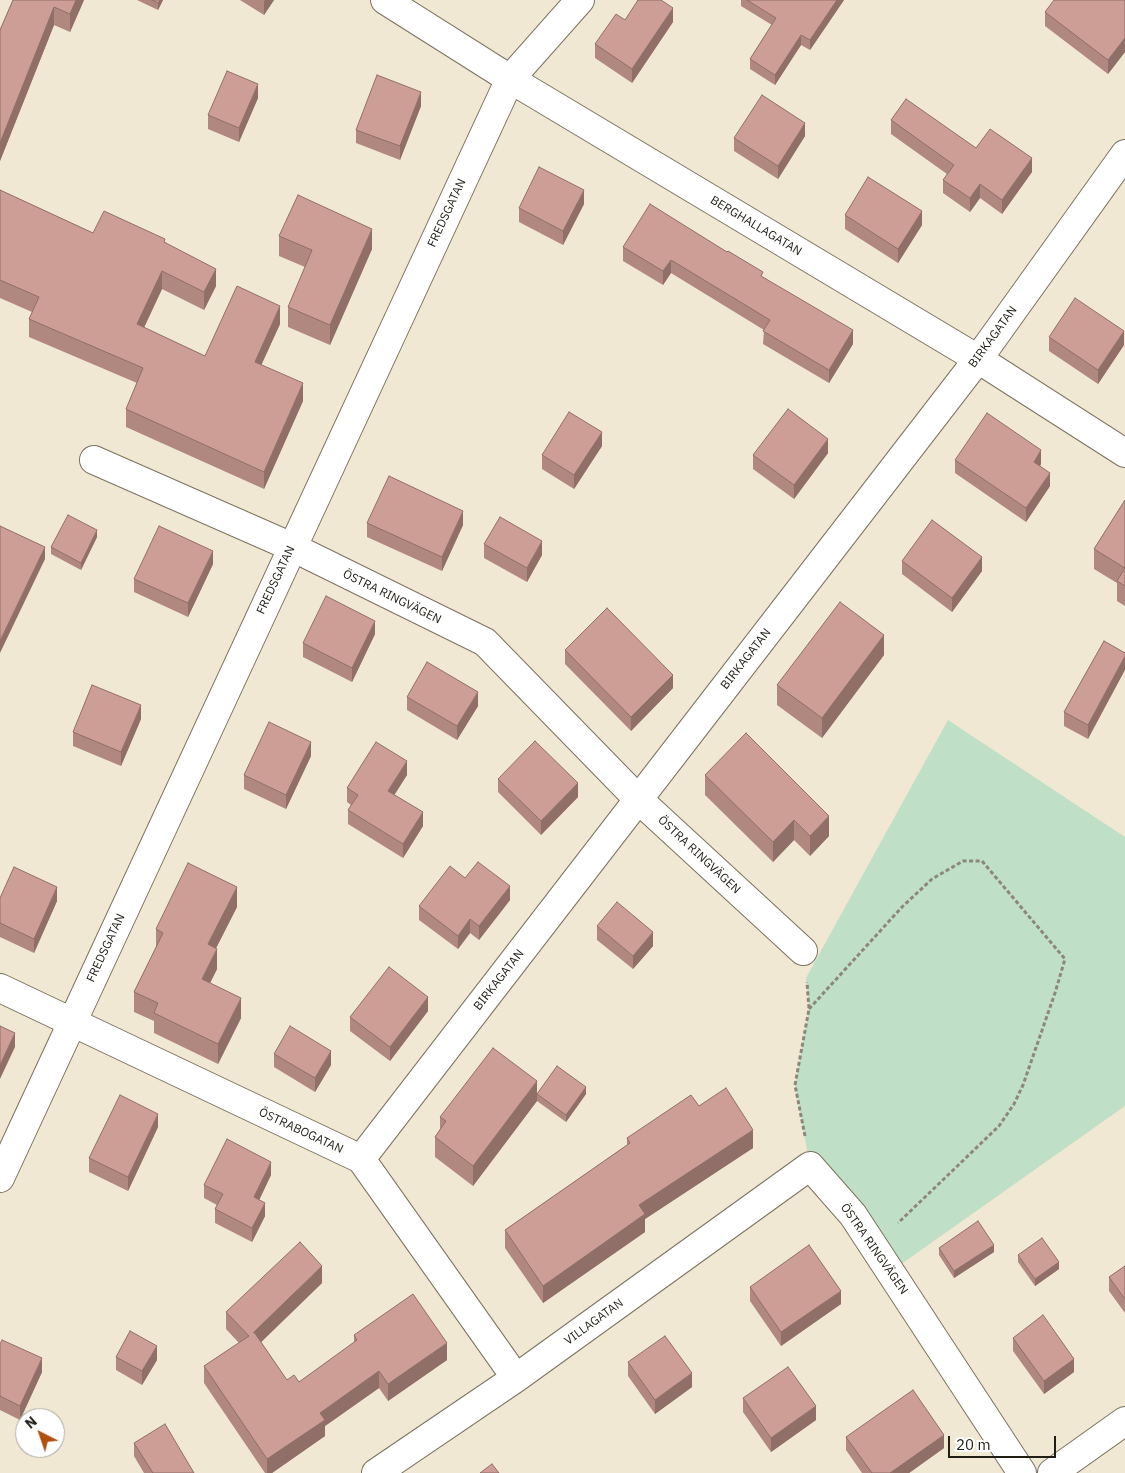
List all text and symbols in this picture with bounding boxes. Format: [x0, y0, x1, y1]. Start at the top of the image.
street label: FREDSGATAN [425, 176, 469, 250]
street label: BERGHALLAGATAN [708, 193, 804, 259]
street label: BIRKAGATAN [966, 303, 1020, 371]
street label: FREDSGATAN [254, 543, 298, 617]
street label: ÖSTRA RINGVÄGEN [340, 567, 444, 627]
street label: BIRKAGATAN [718, 626, 774, 692]
street label: ÖSTRA RINGVÄGEN [655, 813, 743, 897]
street label: FREDSGATAN [84, 911, 128, 985]
street label: BIRKAGATAN [471, 947, 527, 1013]
street label: ÖSTRABOGATAN [257, 1105, 345, 1157]
street label: ÖSTRA RINGVÄGEN [837, 1201, 911, 1297]
street label: VILLAGATAN [562, 1296, 626, 1348]
north arrow [15, 1408, 65, 1458]
text: N [21, 1412, 41, 1433]
scale bar [950, 1426, 1058, 1458]
text: 20 m [956, 1435, 991, 1454]

